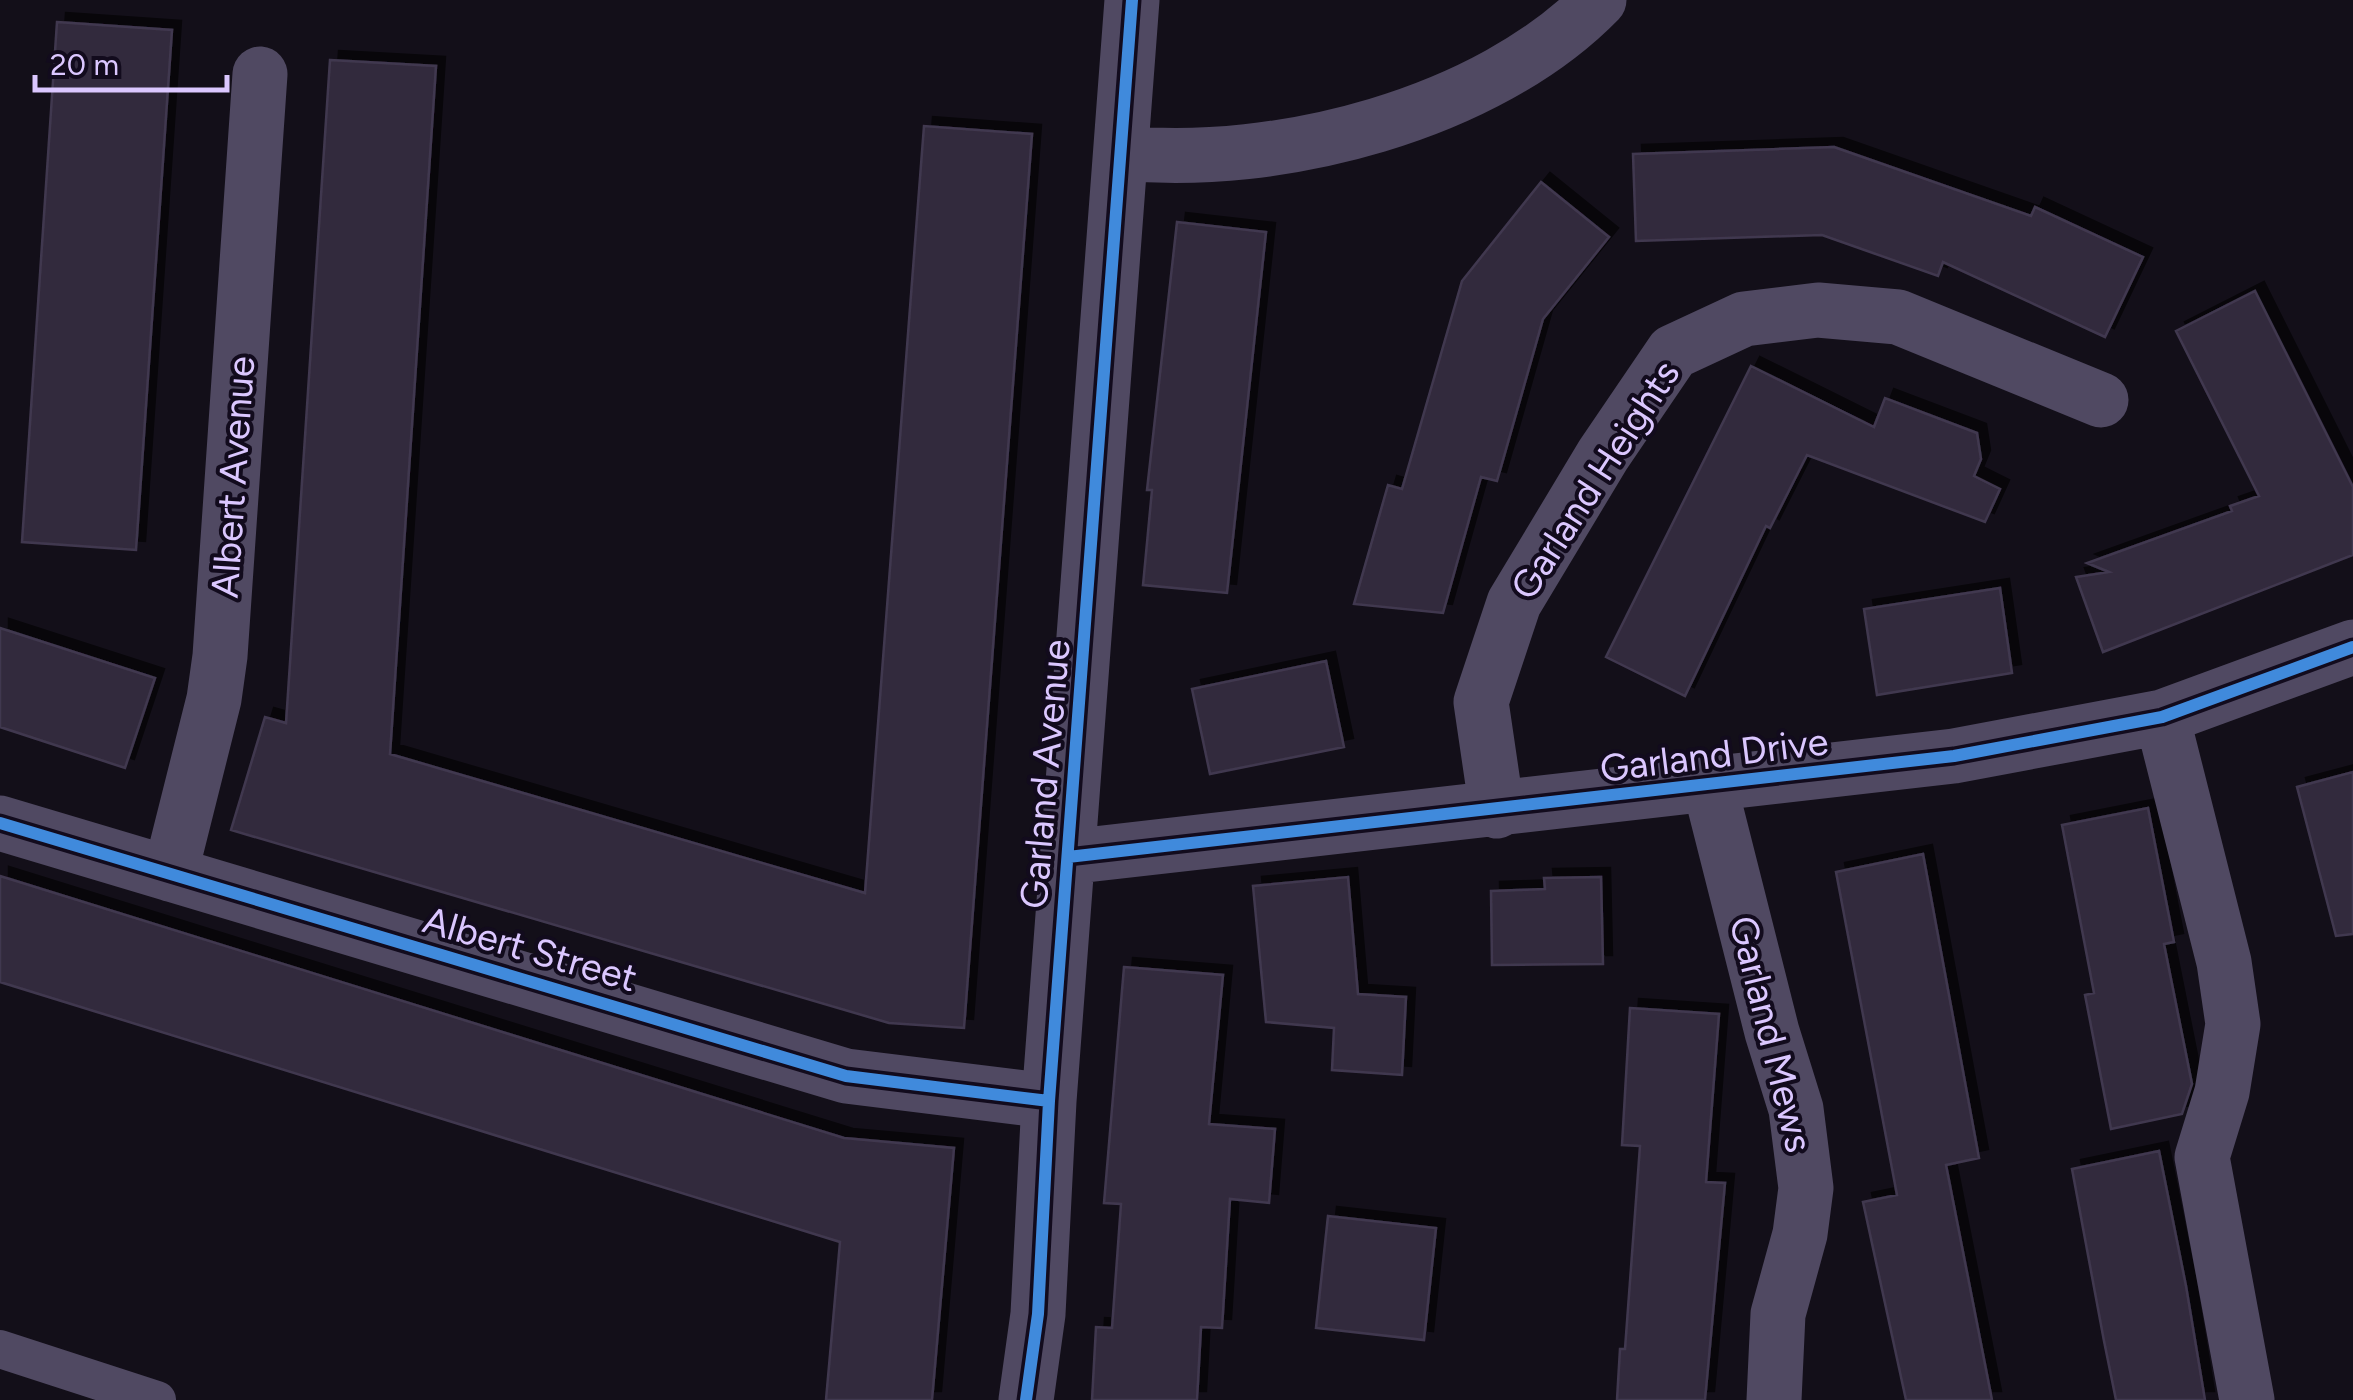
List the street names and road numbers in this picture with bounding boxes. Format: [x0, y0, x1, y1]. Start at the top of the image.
street label: Garland Heights [1501, 352, 1689, 608]
street label: Albert Avenue [202, 355, 264, 599]
street label: Garland Avenue [1010, 637, 1080, 911]
street label: Garland Drive [1597, 718, 1831, 792]
street label: Albert Street [418, 897, 642, 1001]
street label: Garland Mews [1719, 911, 1823, 1157]

